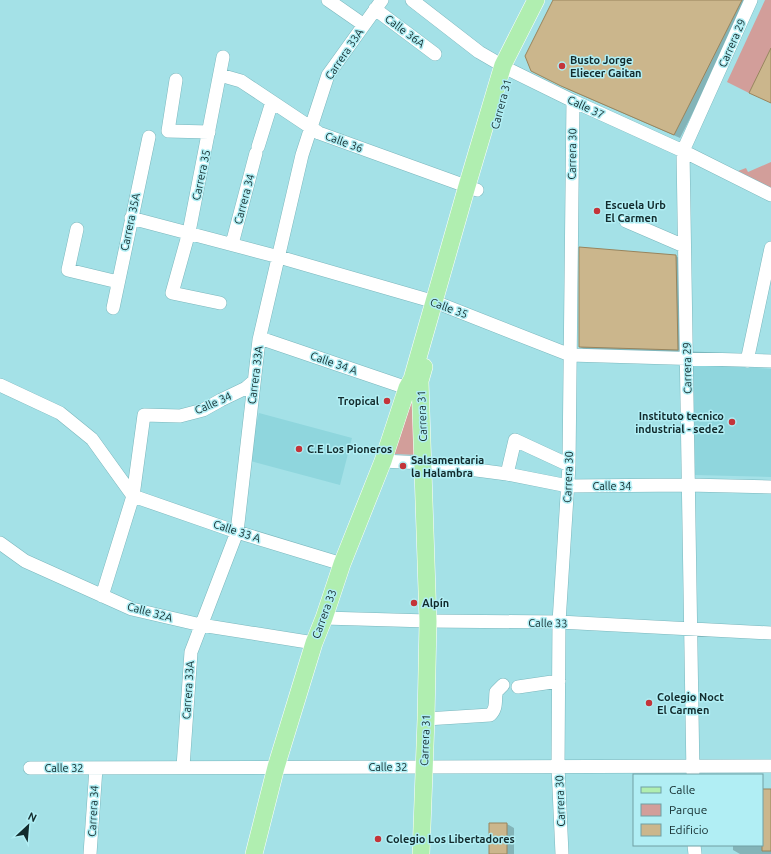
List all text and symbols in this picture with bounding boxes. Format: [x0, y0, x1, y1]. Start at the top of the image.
street label: Calle 36A [383, 12, 428, 50]
street label: Carrera 29 [716, 17, 748, 69]
street label: Carrera 33A [323, 26, 366, 82]
place label: Busto Jorge Eliecer Gaitan [570, 54, 642, 79]
marker: Busto Jorge Eliecer Gaitan [557, 61, 567, 71]
street label: Carrera 31 [489, 78, 513, 130]
street label: Calle 37 [566, 93, 606, 121]
street label: Carrera 30 [566, 128, 578, 180]
street label: Calle 36 [324, 130, 364, 154]
street label: Carrera 35 [190, 149, 212, 201]
street label: Carrera 34 [232, 173, 256, 225]
street label: Carrera 35A [118, 191, 142, 252]
place label: Escuela Urb El Carmen [605, 199, 666, 224]
marker: Escuela Urb El Carmen [592, 206, 602, 216]
street label: Calle 35 [429, 296, 469, 320]
street label: Carrera 29 [681, 342, 693, 394]
street label: Carrera 33A [245, 344, 265, 405]
street label: Calle 34 A [309, 349, 360, 377]
street label: Calle 34 [193, 390, 233, 416]
street label: Carrera 31 [415, 390, 429, 442]
place label: Tropical [338, 395, 380, 407]
marker: Tropical [382, 396, 392, 406]
place label: Instituto tecnico industrial - sede2 [635, 410, 724, 435]
marker: Instituto tecnico industrial - sede2 [727, 417, 737, 427]
place label: C.E Los Pioneros [307, 443, 392, 455]
marker: C.E Los Pioneros [294, 444, 304, 454]
street label: Carrera 30 [561, 451, 575, 503]
place label: Salsamentaria la Halambra [411, 454, 484, 479]
marker: Salsamentaria la Halambra [398, 461, 408, 471]
street label: Calle 34 [592, 480, 632, 492]
street label: Calle 33 A [212, 518, 263, 545]
street label: Carrera 33 [310, 588, 338, 640]
place label: Alpín [422, 597, 449, 609]
marker: Alpín [409, 598, 419, 608]
street label: Calle 32A [126, 600, 175, 624]
street label: Calle 33 [528, 617, 568, 629]
street label: Carrera 33A [180, 659, 196, 720]
place label: Colegio Noct El Carmen [657, 691, 724, 716]
marker: Colegio Noct El Carmen [644, 698, 654, 708]
street label: Carrera 31 [418, 714, 432, 766]
street label: Calle 32 [368, 761, 408, 773]
street label: Calle 32 [44, 762, 84, 774]
legend [633, 774, 763, 846]
street label: Carrera 30 [553, 775, 567, 827]
text: Calle [669, 783, 695, 796]
street label: Carrera 34 [86, 785, 100, 837]
text: Parque [669, 803, 707, 816]
north arrow [8, 806, 48, 846]
text: N [26, 810, 39, 824]
text: Edificio [669, 823, 709, 836]
place label: Colegio Los Libertadores [386, 833, 515, 845]
marker: Colegio Los Libertadores [373, 834, 383, 844]

